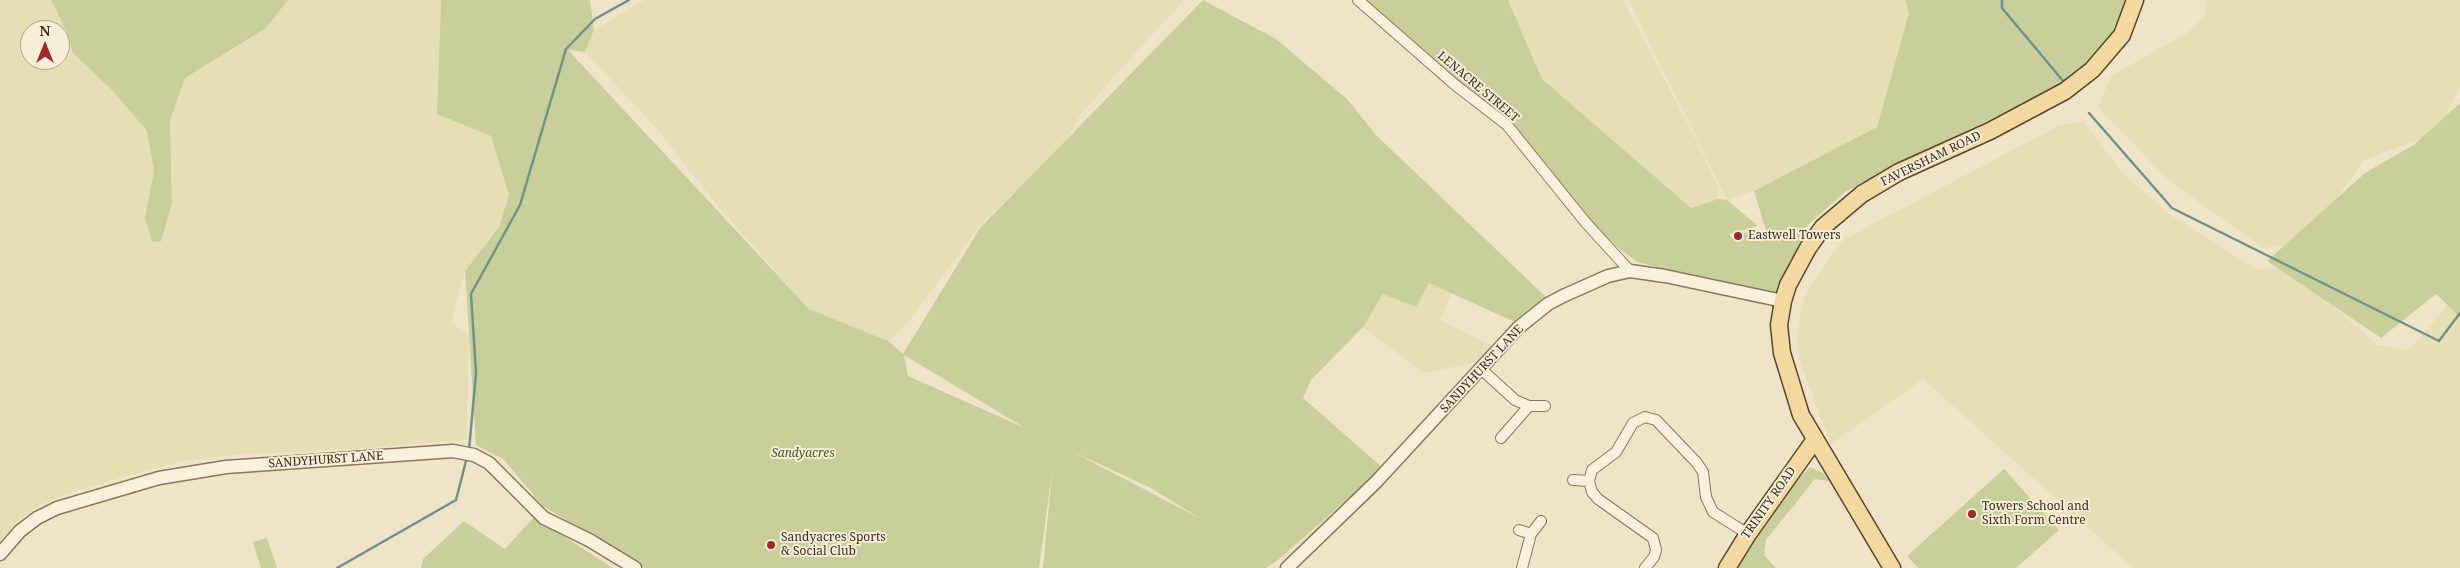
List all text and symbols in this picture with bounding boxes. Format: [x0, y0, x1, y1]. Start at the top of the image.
north arrow [20, 20, 70, 70]
text: N [39, 21, 51, 40]
street label: LENACRE STREET [1434, 49, 1522, 125]
street label: FAVERSHAM ROAD [1879, 129, 1983, 189]
place label: Eastwell Towers [1748, 229, 1841, 243]
marker: Eastwell Towers [1732, 230, 1744, 242]
street label: SANDYHURST LANE [1437, 322, 1527, 416]
park label: Sandyacres [771, 447, 835, 461]
street label: SANDYHURST LANE [268, 449, 384, 471]
street label: TRINITY ROAD [1739, 464, 1799, 542]
place label: Towers School and Sixth Form Centre [1982, 500, 2089, 528]
marker: Towers School and Sixth Form Centre [1966, 508, 1978, 520]
place label: Sandyacres Sports & Social Club [781, 531, 886, 559]
marker: Sandyacres Sports & Social Club [765, 539, 777, 551]

